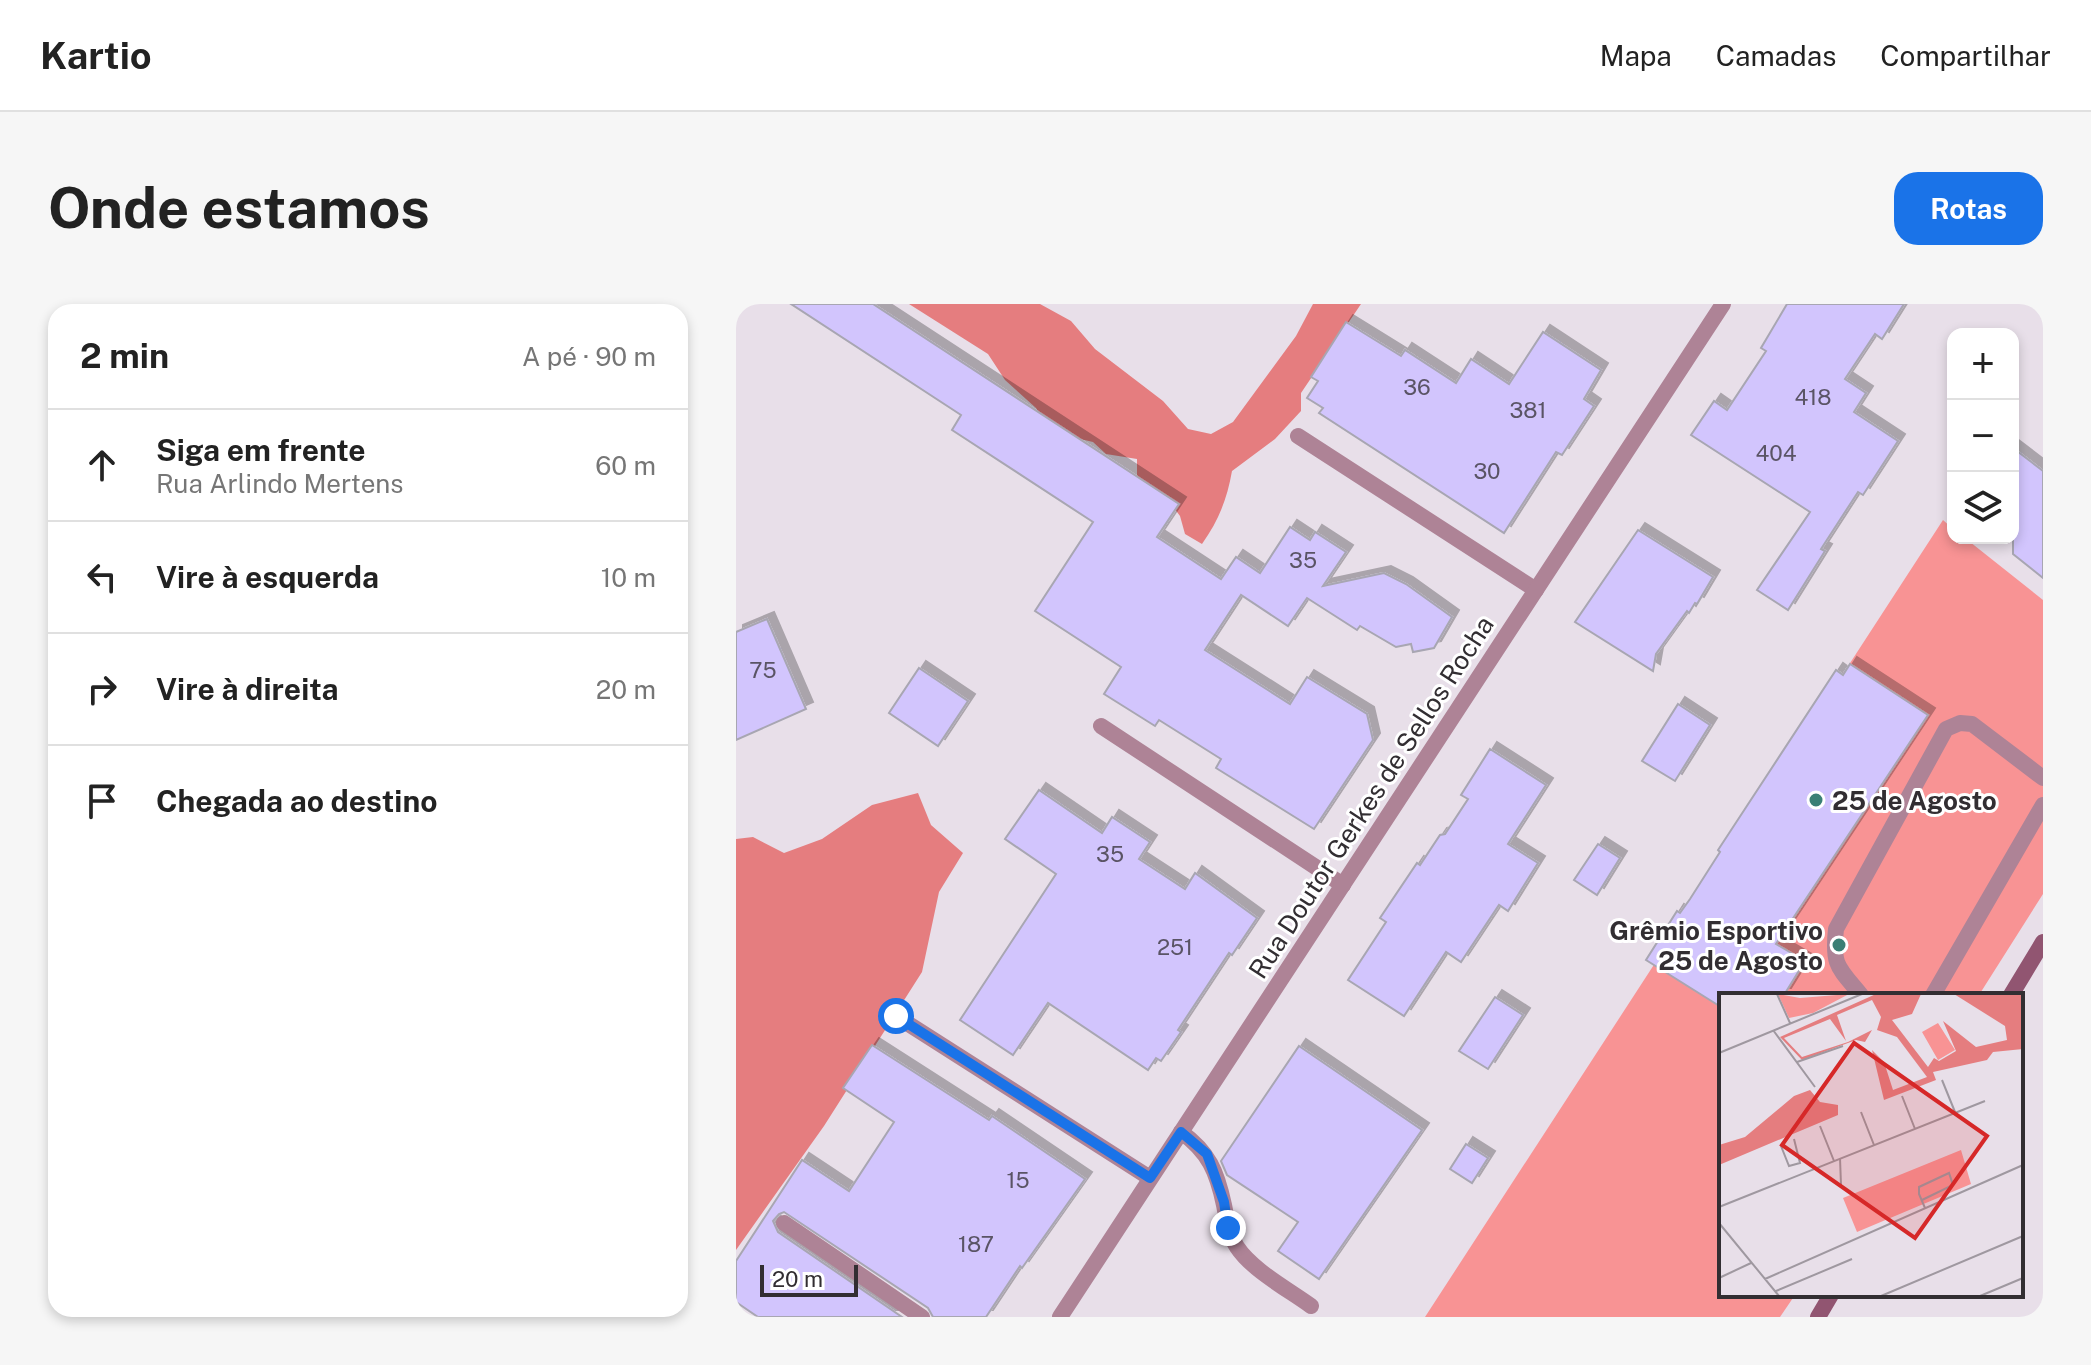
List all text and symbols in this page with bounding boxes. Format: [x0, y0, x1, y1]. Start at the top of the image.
text: Kartio [40, 33, 152, 78]
text: Mapa [1600, 39, 1672, 72]
text: Camadas [1716, 39, 1836, 72]
text: Compartilhar [1880, 39, 2051, 72]
button: Rotas [1894, 172, 2043, 245]
text: Onde estamos [48, 175, 430, 241]
map controls [1947, 328, 2019, 544]
button: + [1947, 328, 2019, 400]
text: 2 min [80, 336, 169, 376]
text: A pé · 90 m [522, 341, 656, 372]
house number: 36 [1403, 374, 1431, 400]
house number: 418 [1794, 384, 1832, 410]
house number: 381 [1510, 397, 1546, 423]
button: − [1947, 400, 2019, 472]
text: Siga em frente [156, 432, 366, 468]
house number: 404 [1755, 440, 1797, 466]
icon: ahead [80, 443, 124, 487]
text: 60 m [595, 450, 656, 481]
house number: 30 [1473, 458, 1501, 484]
text: Rua Arlindo Mertens [156, 468, 403, 499]
button: layers [1947, 472, 2019, 544]
house number: 35 [1289, 547, 1317, 573]
icon: left [80, 555, 124, 599]
text: Vire à esquerda [156, 559, 379, 595]
text: 10 m [601, 562, 656, 593]
street label: Rua Doutor Gerkes de Sellos Rocha [1242, 610, 1500, 984]
house number: 75 [749, 657, 777, 683]
icon: right [80, 667, 124, 711]
text: Vire à direita [156, 671, 339, 707]
text: 20 m [596, 674, 656, 705]
icon: arrive [80, 779, 124, 823]
text: Chegada ao destino [156, 783, 437, 819]
place label: 25 de Agosto [1832, 785, 1997, 816]
marker: 25 de Agosto [1807, 791, 1825, 809]
house number: 35 [1096, 841, 1124, 867]
place label: Grêmio Esportivo 25 de Agosto [1609, 915, 1823, 976]
house number: 251 [1157, 934, 1193, 960]
marker: Grêmio Esportivo 25 de Agosto [1830, 936, 1848, 954]
inset map [1719, 993, 2023, 1297]
route start [878, 998, 914, 1034]
house number: 15 [1006, 1167, 1030, 1193]
route end [1210, 1210, 1246, 1246]
house number: 187 [958, 1231, 994, 1257]
scale bar [760, 1261, 858, 1297]
text: 20 m [772, 1266, 823, 1292]

